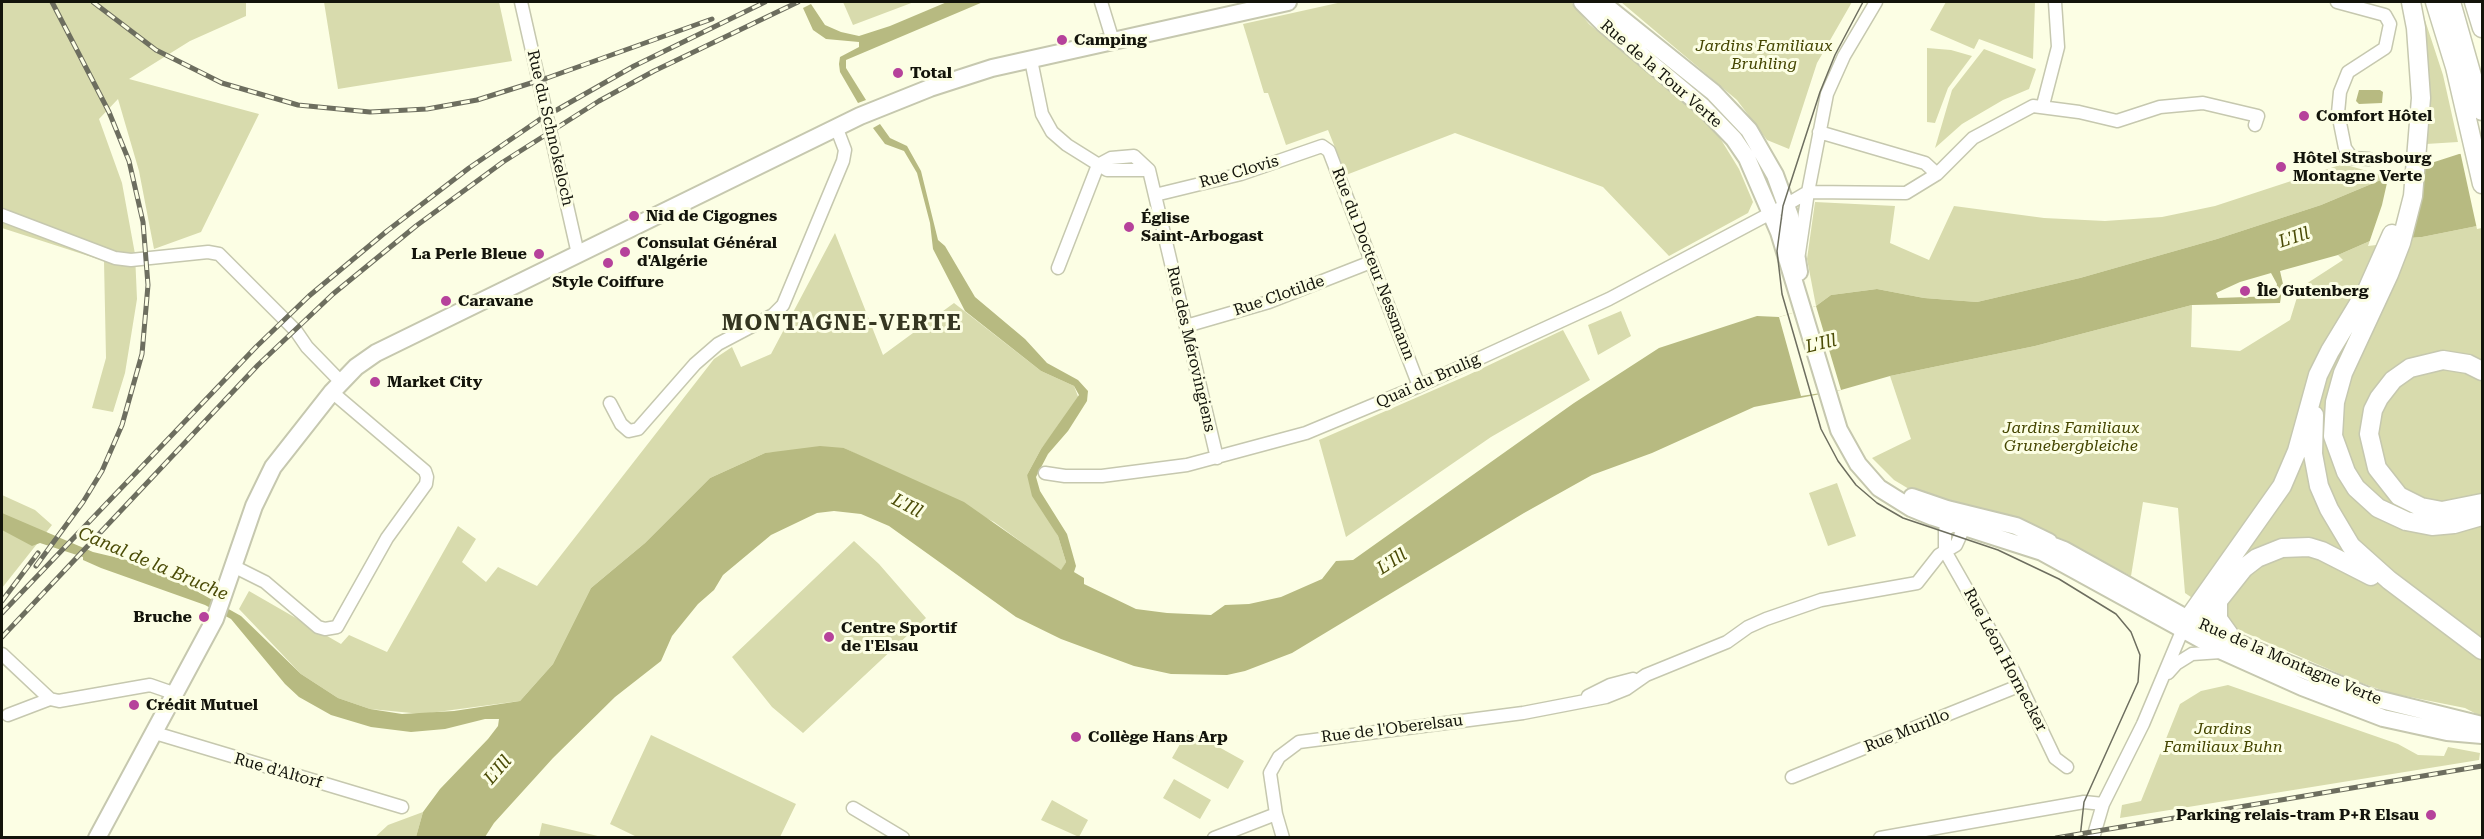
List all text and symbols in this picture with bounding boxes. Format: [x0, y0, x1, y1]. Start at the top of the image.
street label: Rue de la Tour Verte [1596, 16, 1726, 132]
place label: Camping [1074, 30, 1147, 50]
marker: Camping [1055, 33, 1069, 47]
park label: Jardins Familiaux Bruhling [1696, 36, 1832, 74]
street label: Rue du Schnokeloch [523, 48, 577, 208]
place label: Total [910, 63, 952, 83]
marker: Total [891, 66, 905, 80]
place label: Comfort Hôtel [2316, 106, 2432, 126]
marker: Comfort Hôtel [2297, 109, 2311, 123]
place label: Hôtel Strasbourg Montagne Verte [2293, 148, 2431, 186]
street label: Rue Clovis [1197, 152, 1281, 192]
marker: Hôtel Strasbourg Montagne Verte [2274, 160, 2288, 174]
street label: Rue du Docteur Nessmann [1327, 165, 1419, 363]
place label: Nid de Cigognes [646, 206, 777, 226]
place label: Église Saint-Arbogast [1141, 208, 1264, 246]
marker: Nid de Cigognes [627, 209, 641, 223]
marker: Église Saint-Arbogast [1122, 220, 1136, 234]
water label: L'Ill [2276, 223, 2312, 253]
place label: Consulat Général d'Algérie [637, 233, 777, 271]
place label: La Perle Bleue [411, 244, 527, 264]
marker: Consulat Général d'Algérie [618, 245, 632, 259]
marker: La Perle Bleue [532, 247, 546, 261]
marker: Style Coiffure [601, 256, 615, 270]
street label: Rue des Mérovingiens [1163, 264, 1219, 434]
street label: Rue Clotilde [1231, 271, 1327, 321]
place label: Style Coiffure [552, 272, 664, 292]
place label: Île Gutenberg [2257, 281, 2369, 301]
marker: Île Gutenberg [2238, 284, 2252, 298]
place label: Caravane [458, 291, 533, 311]
marker: Caravane [439, 294, 453, 308]
district label: MONTAGNE-VERTE [722, 311, 962, 337]
water label: L'Ill [1803, 330, 1839, 358]
street label: Quai du Brulig [1373, 350, 1483, 412]
place label: Market City [387, 372, 482, 392]
marker: Market City [368, 375, 382, 389]
park label: Jardins Familiaux Grunebergbleiche [2003, 418, 2139, 456]
water label: L'Ill [888, 489, 926, 523]
water label: Canal de la Bruche [75, 523, 231, 605]
water label: L'Ill [1373, 544, 1411, 580]
street label: Rue Léon Hornecker [1959, 585, 2051, 735]
place label: Bruche [133, 607, 192, 627]
marker: Bruche [197, 610, 211, 624]
street label: Rue de la Montagne Verte [2196, 615, 2384, 709]
place label: Centre Sportif de l'Elsau [841, 618, 957, 656]
marker: Centre Sportif de l'Elsau [822, 630, 836, 644]
place label: Crédit Mutuel [146, 695, 258, 715]
marker: Crédit Mutuel [127, 698, 141, 712]
street label: Rue Murillo [1862, 705, 1952, 757]
street label: Rue de l'Oberelsau [1320, 711, 1464, 747]
park label: Jardins Familiaux Buhn [2163, 719, 2283, 757]
place label: Collège Hans Arp [1088, 727, 1228, 747]
marker: Collège Hans Arp [1069, 730, 1083, 744]
street label: Rue d'Altorf [232, 749, 324, 793]
water label: L'Ill [480, 751, 516, 789]
place label: Parking relais-tram P+R Elsau [2176, 805, 2419, 825]
marker: Parking relais-tram P+R Elsau [2424, 808, 2438, 822]

